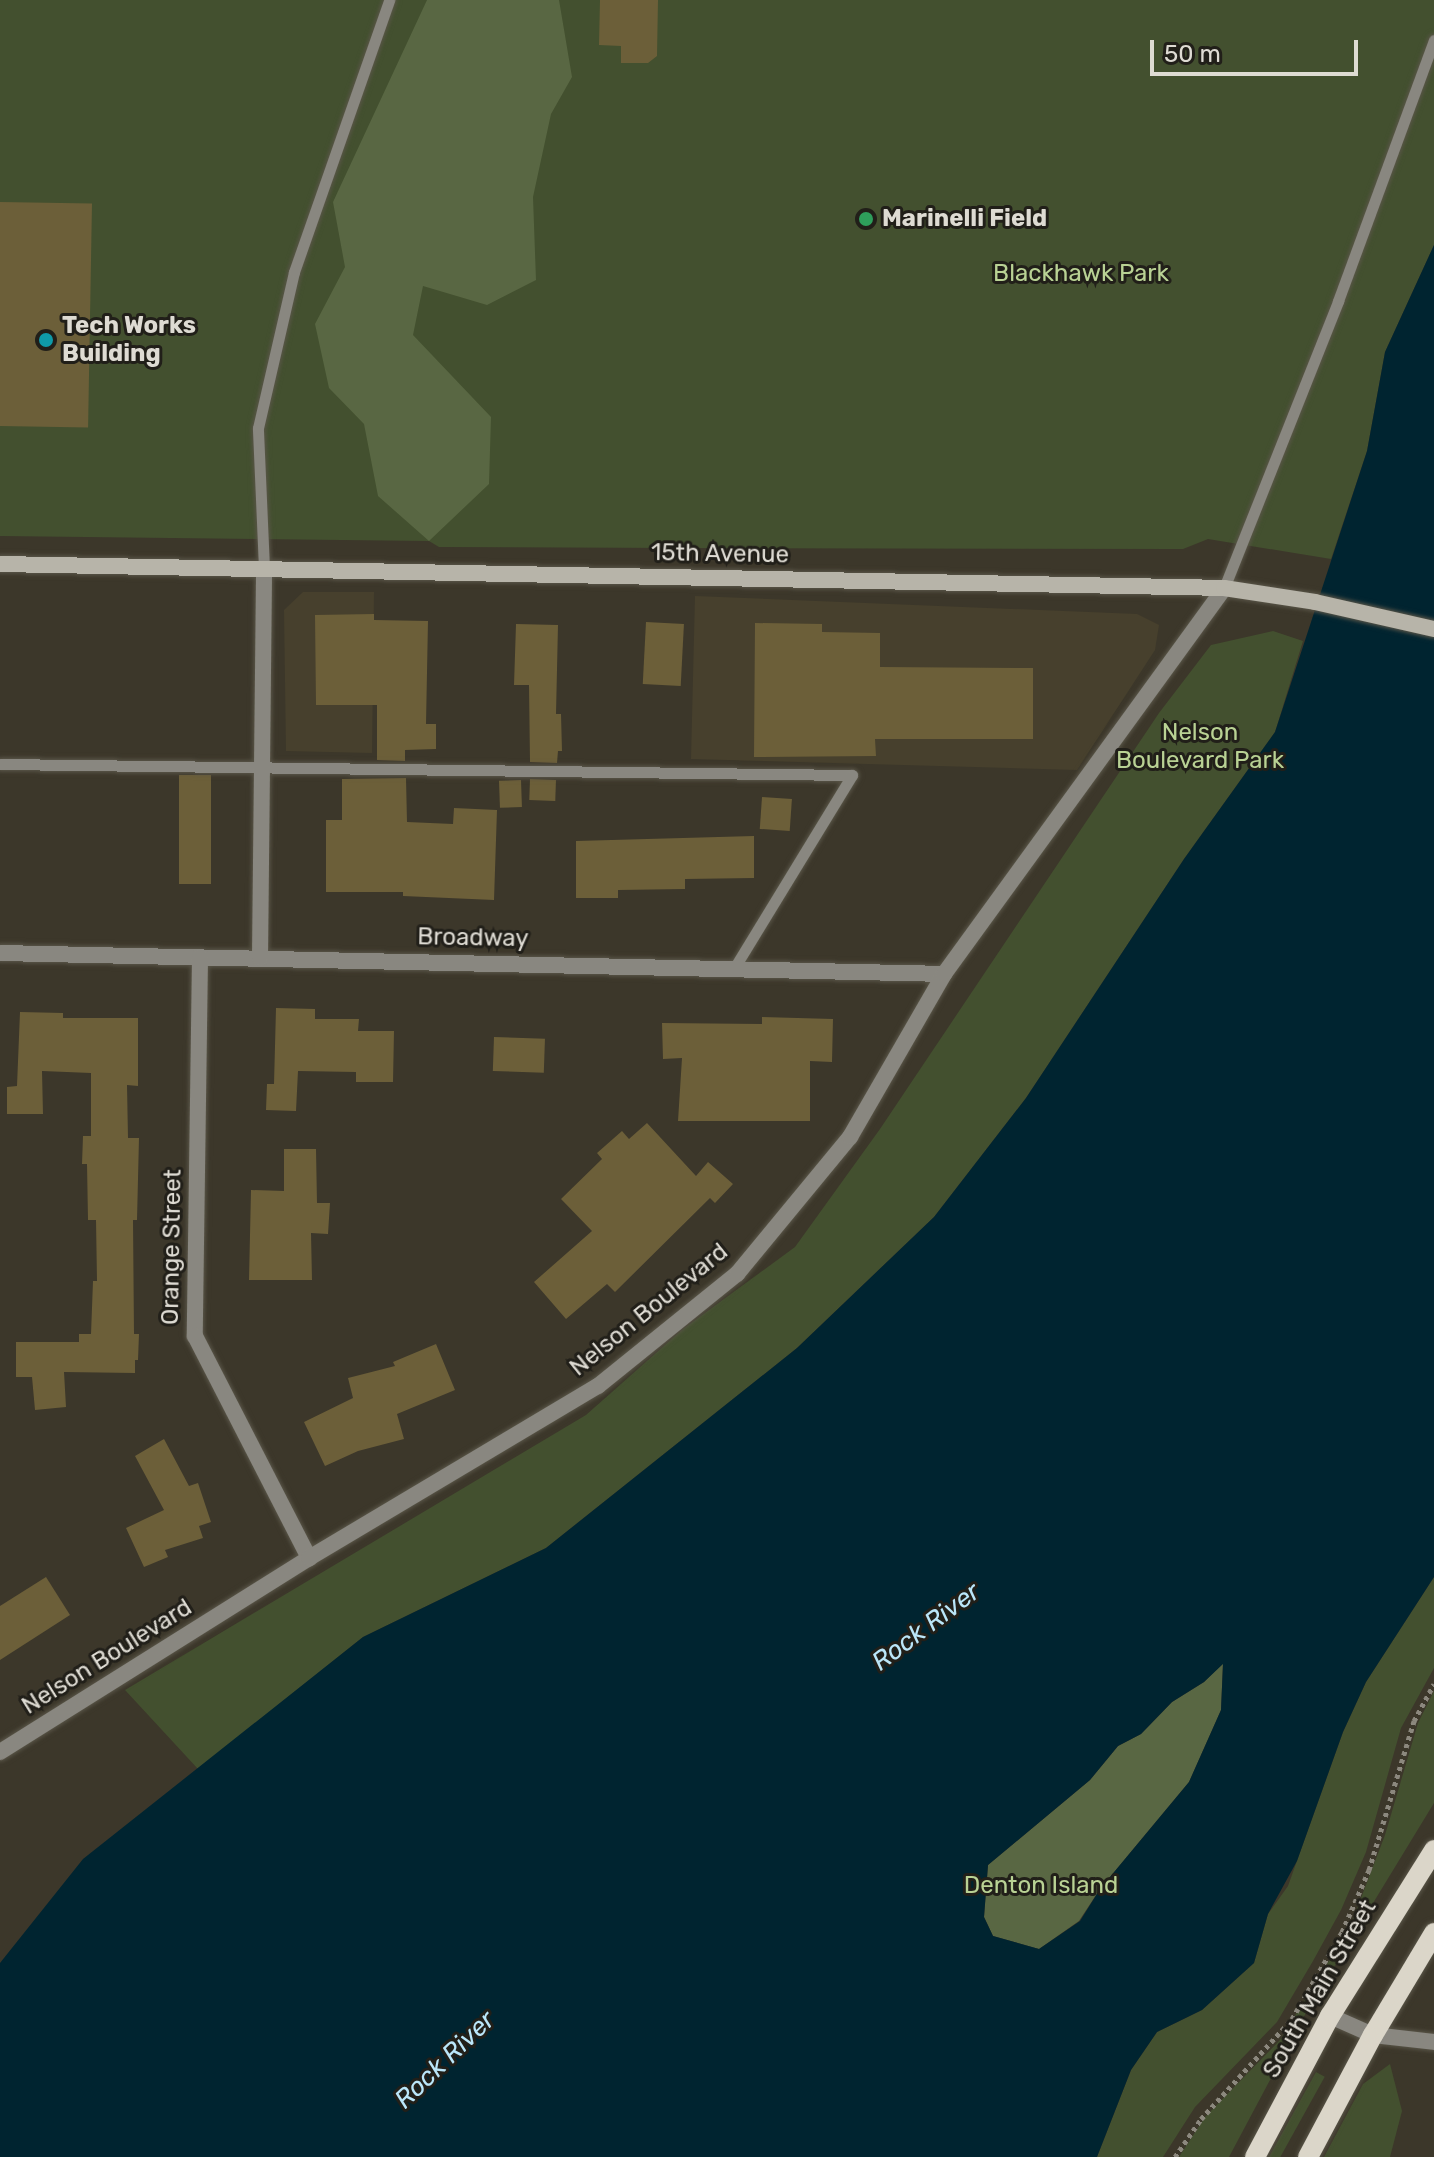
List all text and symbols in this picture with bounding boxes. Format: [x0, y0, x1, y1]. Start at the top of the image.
scale bar [1154, 24, 1362, 74]
text: 50 m [1164, 40, 1221, 68]
place label: Marinelli Field [882, 205, 1047, 233]
marker: Marinelli Field [857, 210, 875, 228]
park label: Blackhawk Park [993, 260, 1169, 288]
place label: Tech Works Building [62, 312, 196, 368]
marker: Tech Works Building [37, 331, 55, 349]
street label: 15th Avenue [651, 538, 789, 570]
park label: Nelson Boulevard Park [1116, 719, 1284, 775]
street label: Broadway [417, 923, 529, 953]
street label: Orange Street [156, 1169, 188, 1325]
street label: Nelson Boulevard [564, 1238, 734, 1382]
water label: Rock River [866, 1576, 986, 1678]
street label: Nelson Boulevard [17, 1593, 197, 1721]
park label: Denton Island [964, 1872, 1118, 1900]
street label: South Main Street [1257, 1895, 1383, 2083]
water label: Rock River [388, 2004, 502, 2116]

